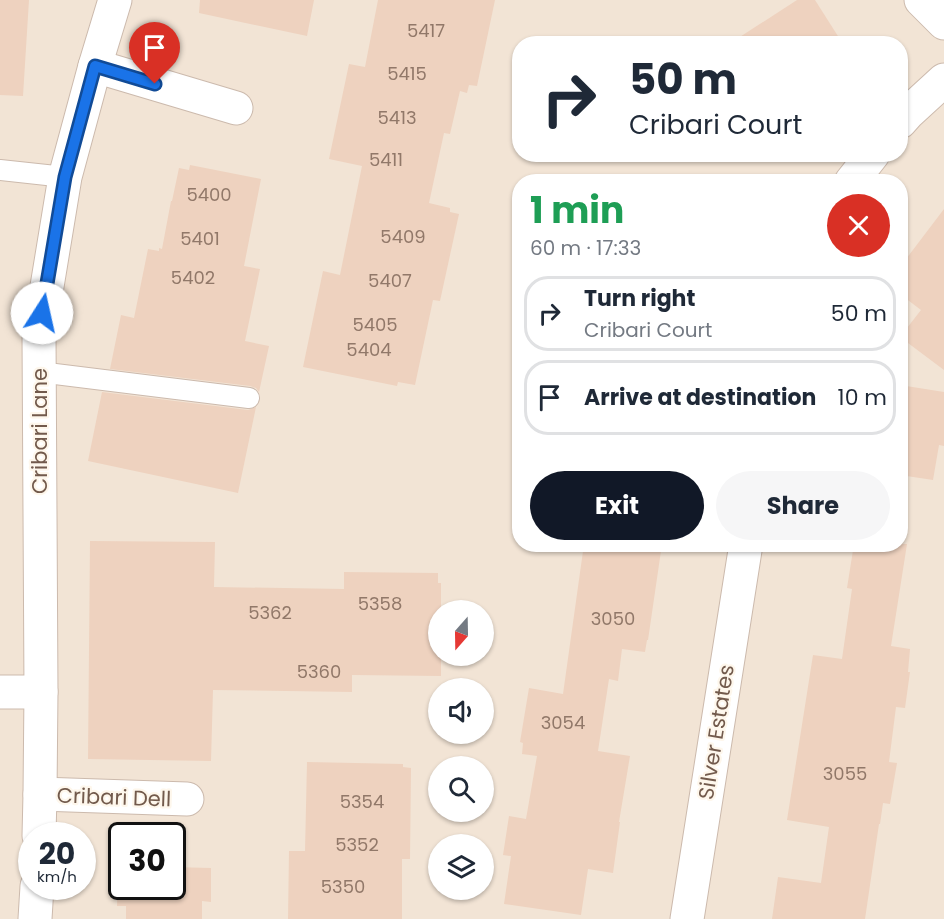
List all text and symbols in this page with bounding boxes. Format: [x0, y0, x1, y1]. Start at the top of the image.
house number: 5417 [407, 18, 445, 43]
pin [129, 22, 180, 84]
icon: arrive [138, 31, 171, 64]
text: 50 m [629, 50, 737, 109]
icon: right [530, 60, 608, 138]
house number: 5415 [387, 61, 427, 86]
house number: 5413 [378, 105, 417, 130]
text: Cribari Court [629, 106, 802, 143]
house number: 5411 [369, 147, 403, 172]
house number: 5400 [186, 182, 232, 207]
text: 1 min [530, 185, 624, 236]
button: close [827, 194, 890, 257]
house number: 5409 [380, 224, 426, 249]
house number: 5401 [180, 226, 220, 251]
text: 60 m · 17:33 [530, 234, 641, 262]
house number: 5402 [171, 265, 215, 290]
house number: 5407 [368, 268, 412, 293]
position arrow [10, 281, 74, 345]
text: Turn right [584, 283, 695, 314]
icon: right [533, 297, 566, 330]
text: 50 m [831, 298, 887, 329]
house number: 5405 [352, 312, 398, 337]
text: Cribari Court [584, 316, 712, 344]
house number: 5404 [346, 337, 392, 362]
street label: Cribari Lane [25, 368, 54, 494]
icon: arrive [533, 381, 566, 414]
text: Arrive at destination [584, 382, 816, 413]
text: 10 m [838, 382, 887, 413]
button: Exit [530, 471, 704, 540]
button: Share [716, 471, 890, 540]
house number: 5358 [358, 591, 402, 616]
house number: 5362 [248, 600, 292, 625]
north arrow [428, 600, 494, 666]
map controls [428, 600, 494, 900]
house number: 3050 [591, 606, 635, 631]
house number: 5360 [297, 659, 341, 684]
street label: Silver Estates [691, 663, 741, 801]
button: sound [428, 678, 494, 744]
house number: 3054 [541, 710, 585, 735]
button: search [428, 756, 494, 822]
house number: 3055 [823, 761, 867, 786]
street label: Cribari Dell [56, 781, 172, 813]
house number: 5354 [340, 789, 384, 814]
speed limit sign: 30 [108, 822, 186, 900]
text: 20 [39, 832, 75, 875]
house number: 5352 [335, 832, 379, 857]
button: layers [428, 834, 494, 900]
text: km/h [37, 866, 77, 887]
house number: 5350 [321, 874, 365, 899]

